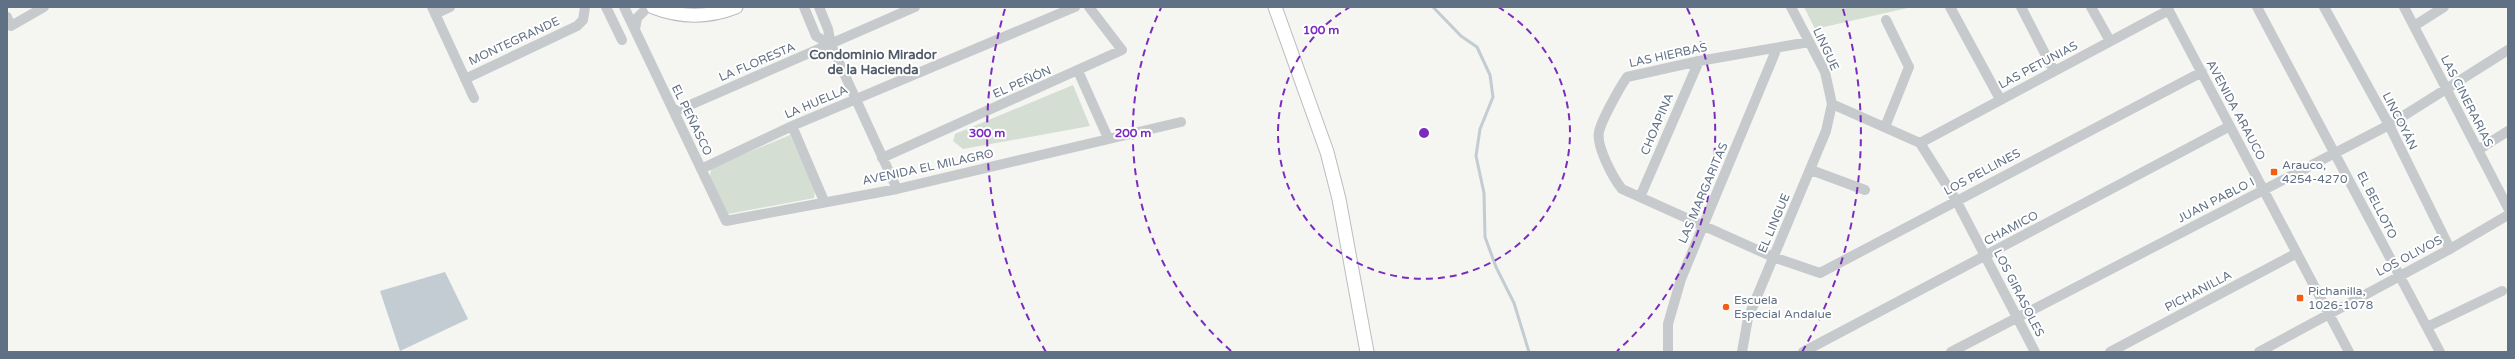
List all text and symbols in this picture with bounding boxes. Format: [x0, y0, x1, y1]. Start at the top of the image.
street label: MONTEGRANDE [466, 14, 562, 68]
text: 100 m [1303, 23, 1339, 37]
street label: LINGUE [1810, 25, 1842, 73]
street label: LAS PETUNIAS [1996, 38, 2080, 92]
street label: LA FLORESTA [717, 40, 797, 84]
street label: LAS HIERBAS [1628, 40, 1708, 70]
district label: Condominio Mirador de la Hacienda [809, 47, 938, 78]
street label: LAS CINERARIAS [2438, 53, 2496, 149]
street label: AVENIDA ARAUCO [2204, 57, 2268, 163]
street label: EL PEÑÓN [991, 63, 1053, 101]
street label: EL PEÑASCO [669, 82, 715, 158]
street label: LA HUELLA [782, 82, 850, 122]
street label: LINCOYÁN [2379, 90, 2421, 152]
street label: CHOAPINA [1638, 91, 1676, 157]
text: 300 m [969, 126, 1005, 140]
text: 200 m [1115, 126, 1151, 140]
centre of rings [1417, 126, 1431, 140]
street label: LAS MARGARITAS [1675, 140, 1731, 246]
street label: AVENIDA EL MILAGRO [861, 146, 995, 188]
street label: LOS PELLINES [1941, 146, 2023, 198]
place label: Arauco, 4254-4270 [2282, 158, 2348, 186]
marker: Arauco, 4254-4270 [2269, 167, 2279, 177]
street label: EL BELLOTO [2354, 169, 2400, 241]
street label: JUAN PABLO I [2175, 175, 2257, 225]
street label: EL LINGUE [1755, 191, 1793, 255]
street label: CHAMICO [1982, 208, 2041, 248]
street label: LOS OLIVOS [2374, 233, 2444, 279]
street label: LOS GIRASOLES [1991, 247, 2047, 339]
street label: PICHANILLA [2162, 268, 2234, 314]
place label: Pichanilla, 1026-1078 [2308, 284, 2373, 312]
place label: Escuela Especial Andalue [1734, 293, 1832, 321]
marker: Pichanilla, 1026-1078 [2295, 293, 2305, 303]
marker: Escuela Especial Andalue [1721, 302, 1731, 312]

